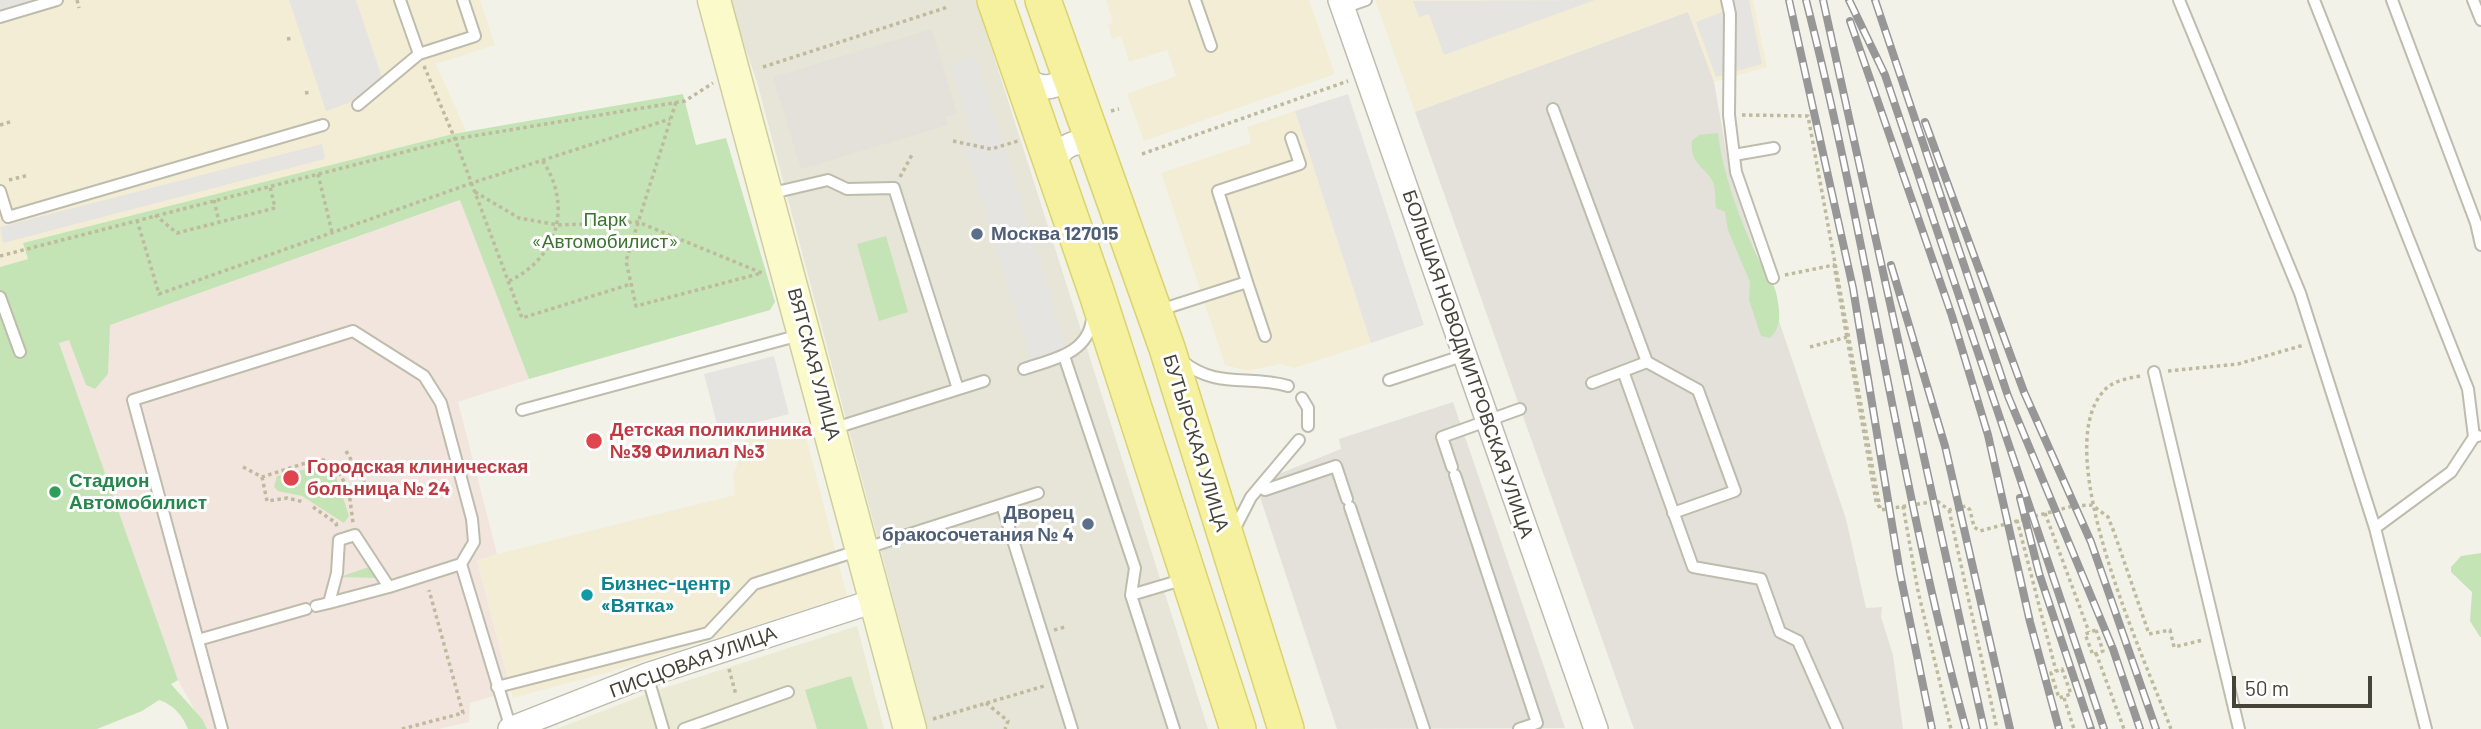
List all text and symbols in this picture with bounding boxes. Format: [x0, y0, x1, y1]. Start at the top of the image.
street label: БОЛЬШАЯ НОВОДМИТРОВСКАЯ УЛИЦА [1398, 187, 1538, 541]
park label: Парк «Автомобилист» [532, 209, 678, 253]
place label: Москва 127015 [991, 223, 1118, 245]
marker: Москва 127015 [969, 226, 985, 242]
street label: ВЯТСКАЯ УЛИЦА [783, 285, 845, 443]
street label: БУТЫРСКАЯ УЛИЦА [1158, 352, 1234, 534]
place label: Детская поликлиника №39 Филиал №3 [610, 419, 812, 463]
marker: Детская поликлиника №39 Филиал №3 [584, 431, 604, 451]
place label: Городская клиническая больница № 24 [307, 456, 528, 500]
marker: Городская клиническая больница № 24 [281, 468, 301, 488]
place label: Стадион Автомобилист [69, 470, 207, 514]
marker: Стадион Автомобилист [47, 484, 63, 500]
place label: Дворец бракосочетания № 4 [882, 502, 1074, 546]
marker: Дворец бракосочетания № 4 [1080, 516, 1096, 532]
place label: Бизнес-центр «Вятка» [601, 573, 731, 617]
marker: Бизнес-центр «Вятка» [579, 587, 595, 603]
street label: ПИСЦОВАЯ УЛИЦА [606, 621, 780, 703]
scale bar [2236, 662, 2376, 706]
text: 50 m [2245, 675, 2289, 700]

